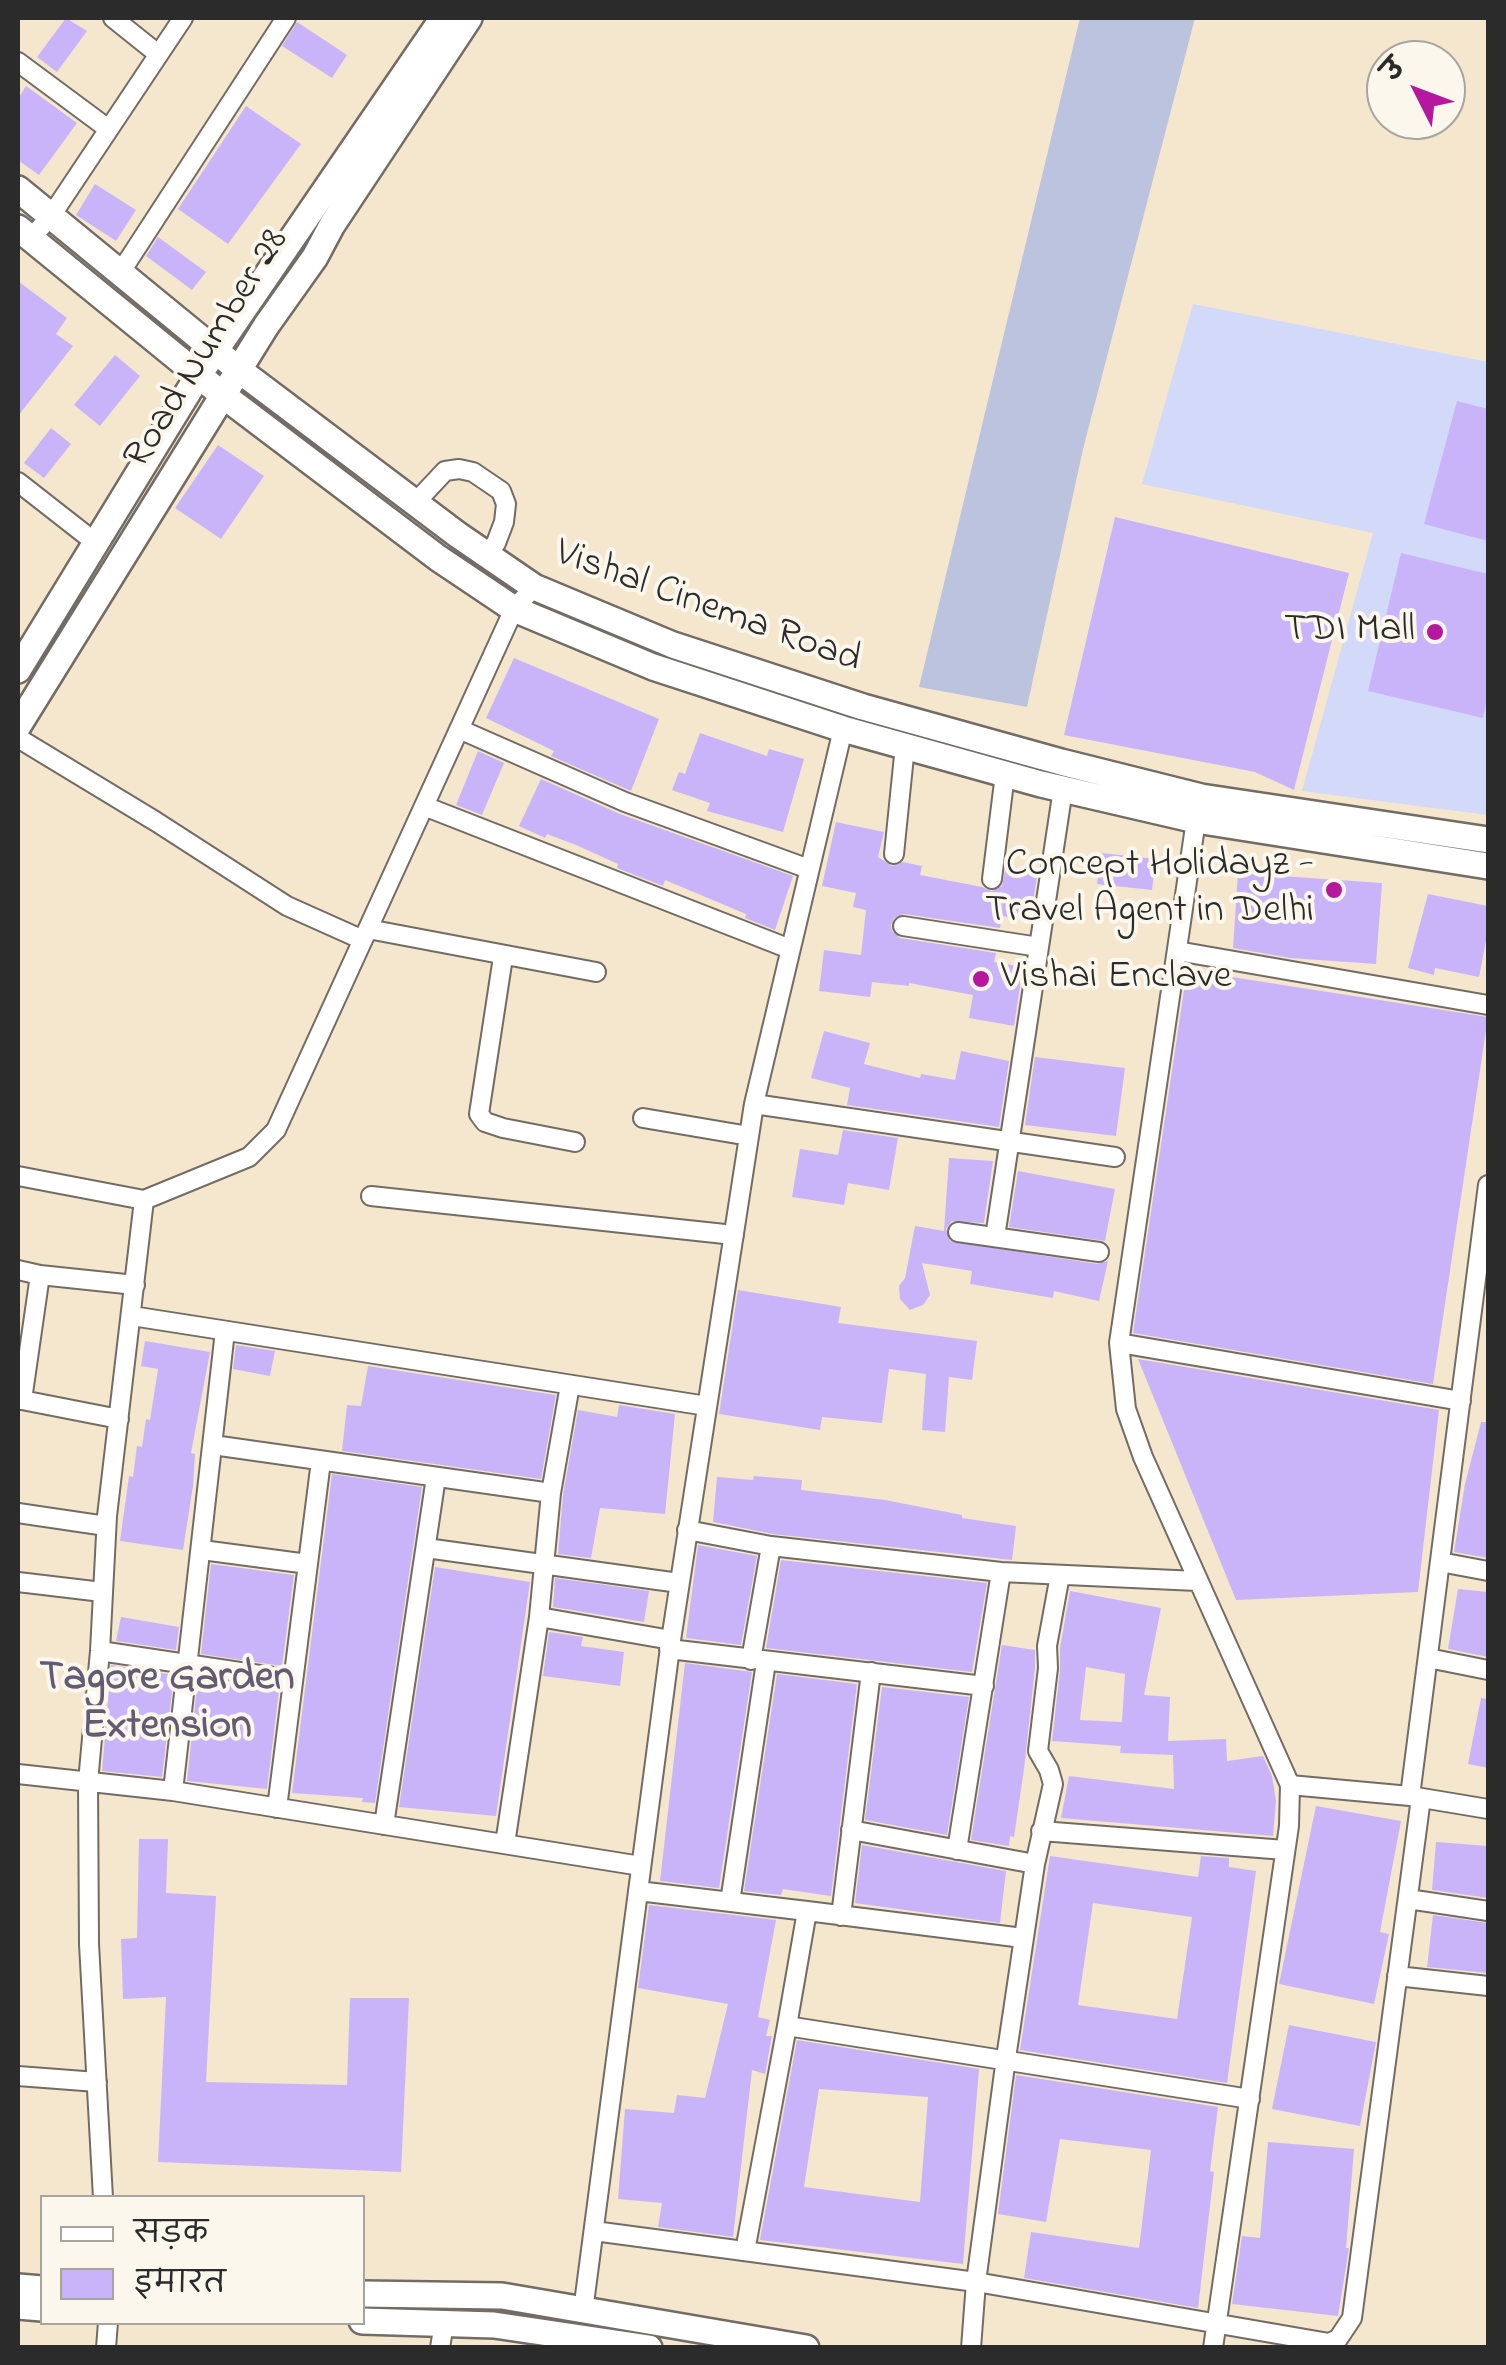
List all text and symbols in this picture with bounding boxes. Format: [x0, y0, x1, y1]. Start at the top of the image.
north arrow [1366, 40, 1466, 140]
text: उ [1373, 50, 1416, 92]
street label: Road Number 28 [116, 221, 302, 479]
street label: Vishal Cinema Road [547, 531, 867, 687]
place label: TDI Mall [1284, 608, 1415, 656]
marker: TDI Mall [1424, 621, 1446, 643]
place label: Concept Holidayz - Travel Agent in Delhi [985, 843, 1314, 937]
marker: Concept Holidayz - Travel Agent in Delhi [1323, 879, 1345, 901]
place label: Vishai Enclave [1001, 955, 1232, 1003]
marker: Vishai Enclave [970, 968, 992, 990]
district label: Tagore Garden Extension [40, 1656, 294, 1754]
legend [40, 2195, 365, 2325]
text: सड़क [134, 2213, 208, 2257]
text: इमारत [134, 2263, 226, 2307]

